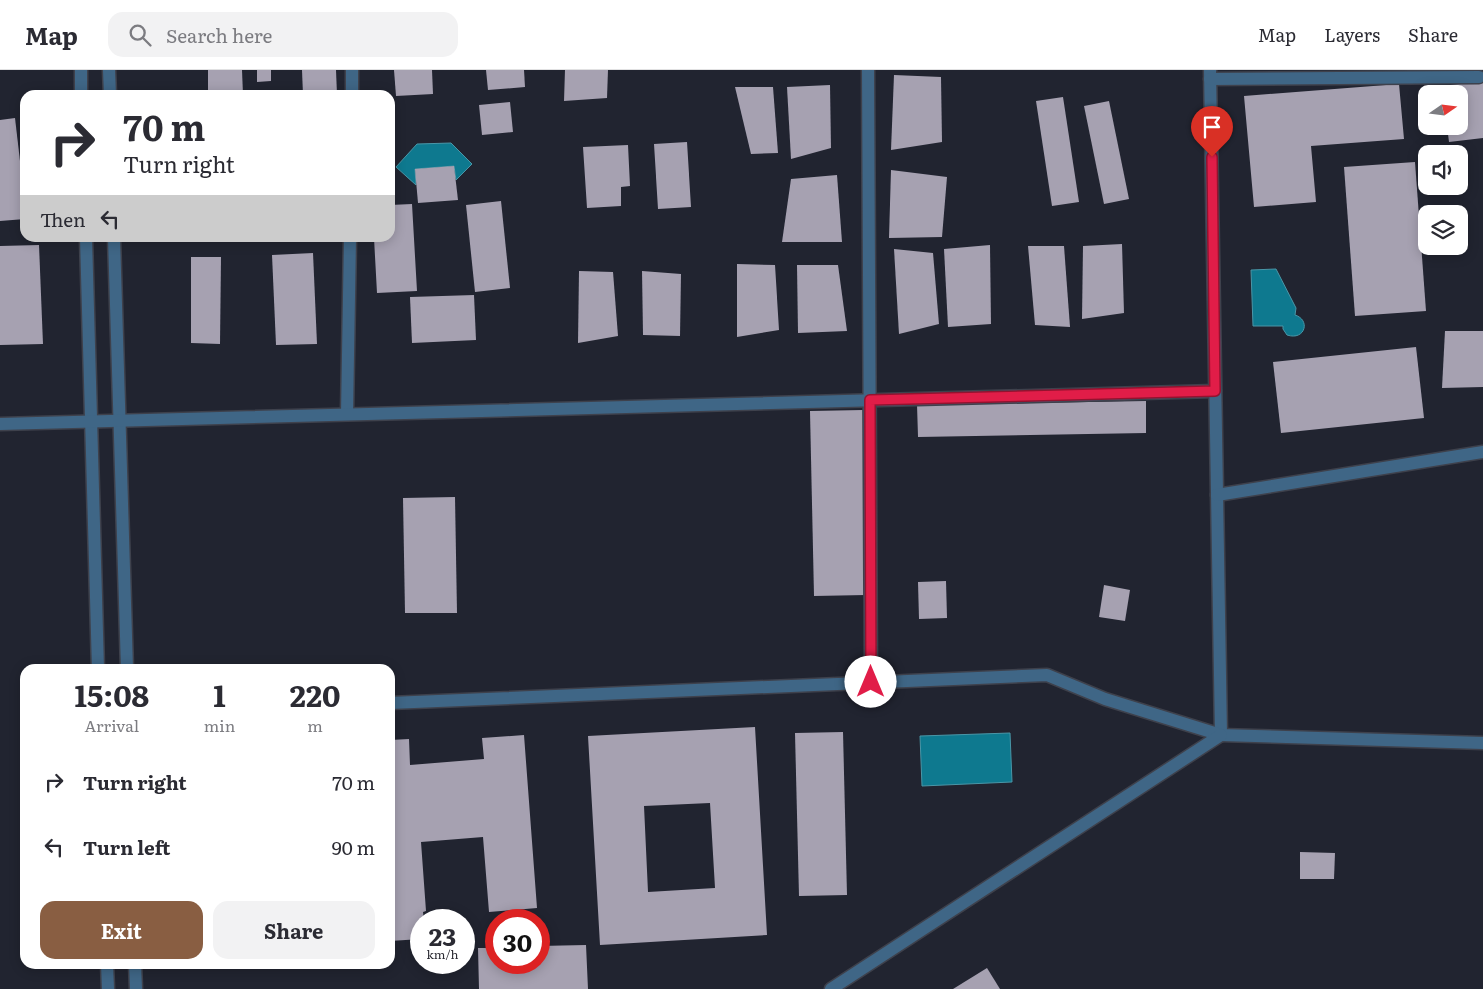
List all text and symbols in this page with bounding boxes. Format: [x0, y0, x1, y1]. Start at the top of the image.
search box [108, 12, 458, 57]
text: Map [25, 17, 78, 52]
icon: search [126, 21, 154, 49]
text: Search here [166, 21, 272, 49]
text: Map [1258, 21, 1296, 48]
text: Layers [1324, 21, 1380, 48]
text: Share [1408, 21, 1458, 48]
north arrow [1418, 85, 1468, 135]
map controls [1418, 85, 1468, 255]
text: 70 m [123, 100, 205, 152]
pin [1191, 106, 1233, 157]
icon: right [40, 110, 105, 175]
icon: arrive [1198, 113, 1226, 141]
button: sound [1418, 145, 1468, 195]
text: Turn right [123, 147, 235, 180]
text: Then [40, 205, 86, 233]
icon: left [96, 205, 124, 233]
button: layers [1418, 205, 1468, 255]
position arrow [844, 655, 896, 707]
text: 15:08 [75, 672, 149, 716]
text: 1 [213, 672, 226, 716]
text: 220 [290, 672, 340, 716]
text: Arrival [85, 713, 139, 737]
text: min [204, 713, 235, 737]
text: m [307, 713, 323, 737]
icon: right [40, 768, 68, 796]
text: Turn right [83, 768, 187, 796]
text: 70 m [332, 768, 375, 796]
icon: left [40, 833, 68, 861]
text: Turn left [83, 833, 170, 861]
text: 90 m [332, 833, 375, 861]
button: Exit [40, 901, 203, 959]
button: Share [213, 901, 375, 959]
speed limit sign: 30 [485, 909, 550, 974]
text: 23 [429, 917, 456, 954]
text: km/h [427, 945, 458, 963]

